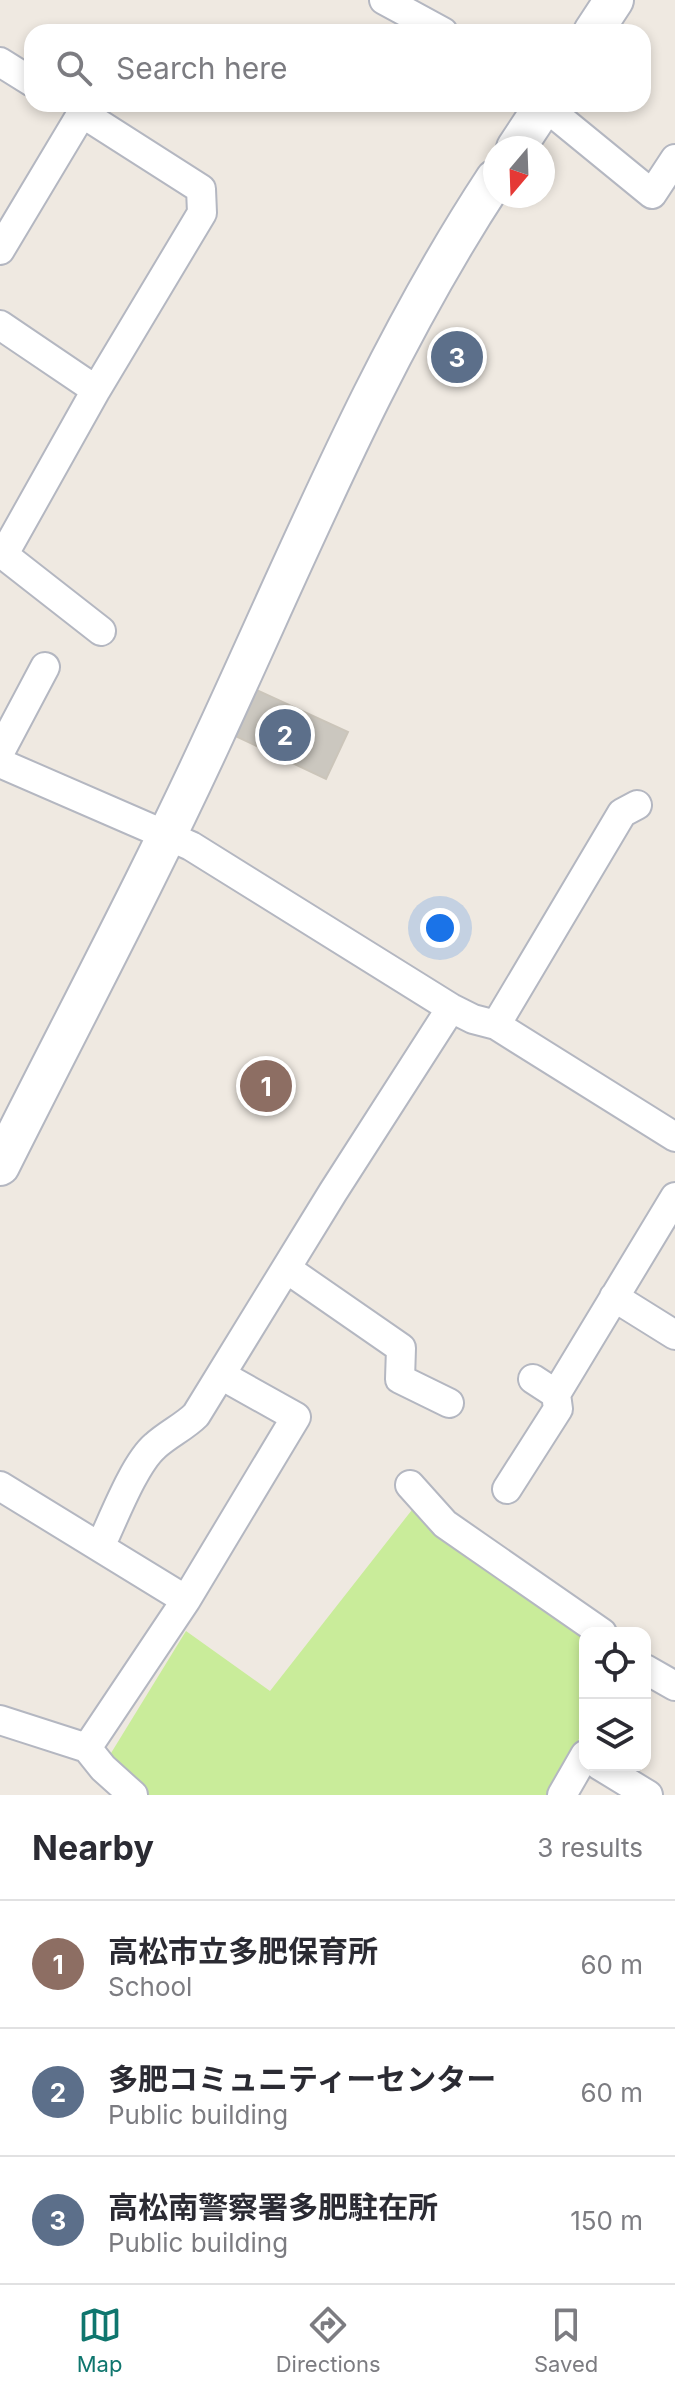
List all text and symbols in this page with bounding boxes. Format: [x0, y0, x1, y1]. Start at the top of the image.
search box [24, 24, 651, 112]
icon: search [52, 46, 96, 90]
text: Search here [116, 50, 288, 86]
north arrow [483, 136, 555, 208]
pin: 3 [431, 327, 483, 387]
pin: 2 [259, 705, 311, 765]
your location [420, 908, 460, 948]
pin: 1 [240, 1056, 292, 1116]
map controls [579, 1627, 651, 1771]
button: locate [579, 1627, 651, 1699]
button: layers [579, 1699, 651, 1771]
text: Nearby [32, 1827, 154, 1868]
text: 3 results [537, 1832, 643, 1863]
text: 高松市立多肥保育所 [108, 1933, 378, 1969]
text: 1 [52, 1949, 64, 1980]
text: 60 m [580, 1949, 643, 1980]
text: School [108, 1971, 192, 2002]
text: 多肥コミュニティーセンター [108, 2061, 496, 2097]
text: 2 [50, 2077, 66, 2108]
text: 60 m [580, 2077, 643, 2108]
text: Public building [108, 2099, 288, 2130]
text: 高松南警察署多肥駐在所 [108, 2189, 438, 2225]
text: 3 [50, 2205, 66, 2236]
text: 150 m [570, 2205, 643, 2236]
text: Public building [108, 2227, 288, 2258]
tab: Map [77, 2303, 122, 2377]
tab: Directions [276, 2303, 381, 2377]
tab: Saved [534, 2303, 598, 2377]

